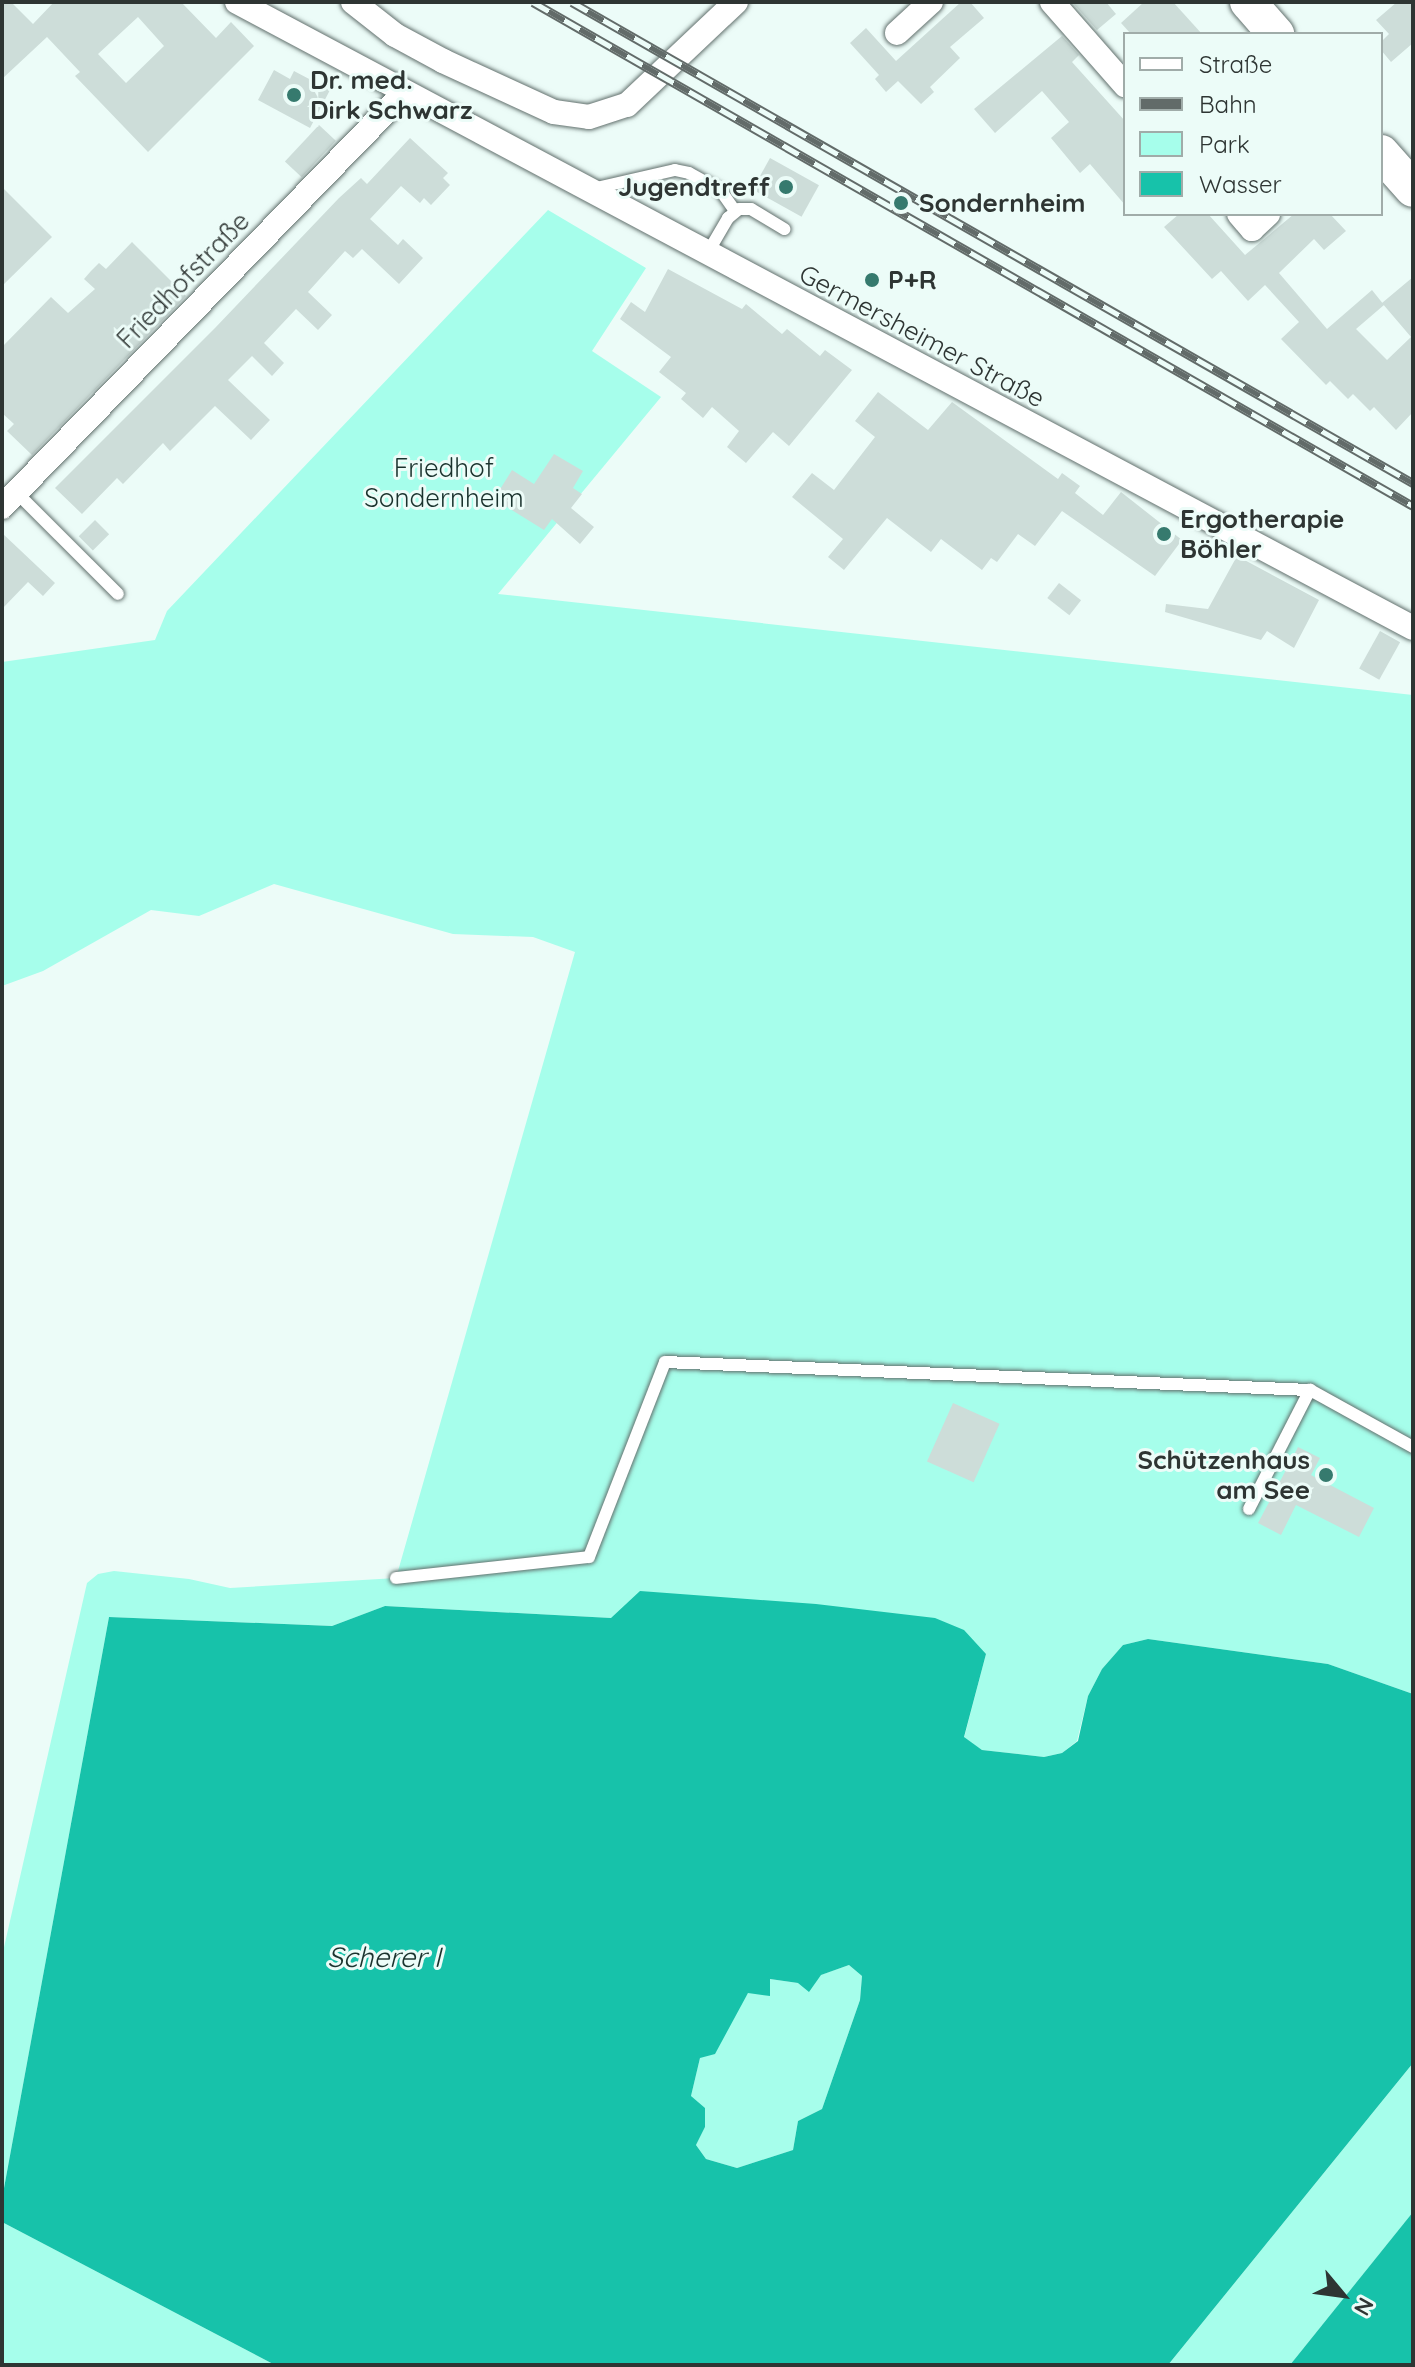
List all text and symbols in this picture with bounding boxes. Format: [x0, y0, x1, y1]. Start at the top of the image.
legend [1123, 32, 1383, 216]
text: Straße [1199, 49, 1272, 79]
place label: Dr. med. Dirk Schwarz [310, 64, 473, 126]
marker: Dr. med. Dirk Schwarz [285, 86, 303, 104]
text: Bahn [1199, 89, 1257, 119]
text: Park [1199, 129, 1250, 159]
text: Wasser [1199, 169, 1282, 199]
place label: Jugendtreff [618, 171, 770, 203]
marker: Jugendtreff [777, 178, 795, 196]
place label: Sondernheim [919, 187, 1085, 219]
marker: Sondernheim [890, 192, 912, 214]
street label: Friedhofstraße [110, 205, 256, 355]
street label: Germersheimer Straße [794, 258, 1050, 414]
place label: P+R [888, 264, 937, 296]
marker: P+R [863, 271, 881, 289]
park label: Friedhof Sondernheim [364, 452, 524, 514]
place label: Ergotherapie Böhler [1180, 503, 1344, 564]
marker: Ergotherapie Böhler [1155, 525, 1173, 543]
place label: Schützenhaus am See [1138, 1444, 1310, 1506]
marker: Schützenhaus am See [1317, 1466, 1335, 1484]
water label: Scherer I [327, 1940, 441, 1974]
north arrow [1303, 2255, 1383, 2335]
text: N [1348, 2293, 1380, 2320]

